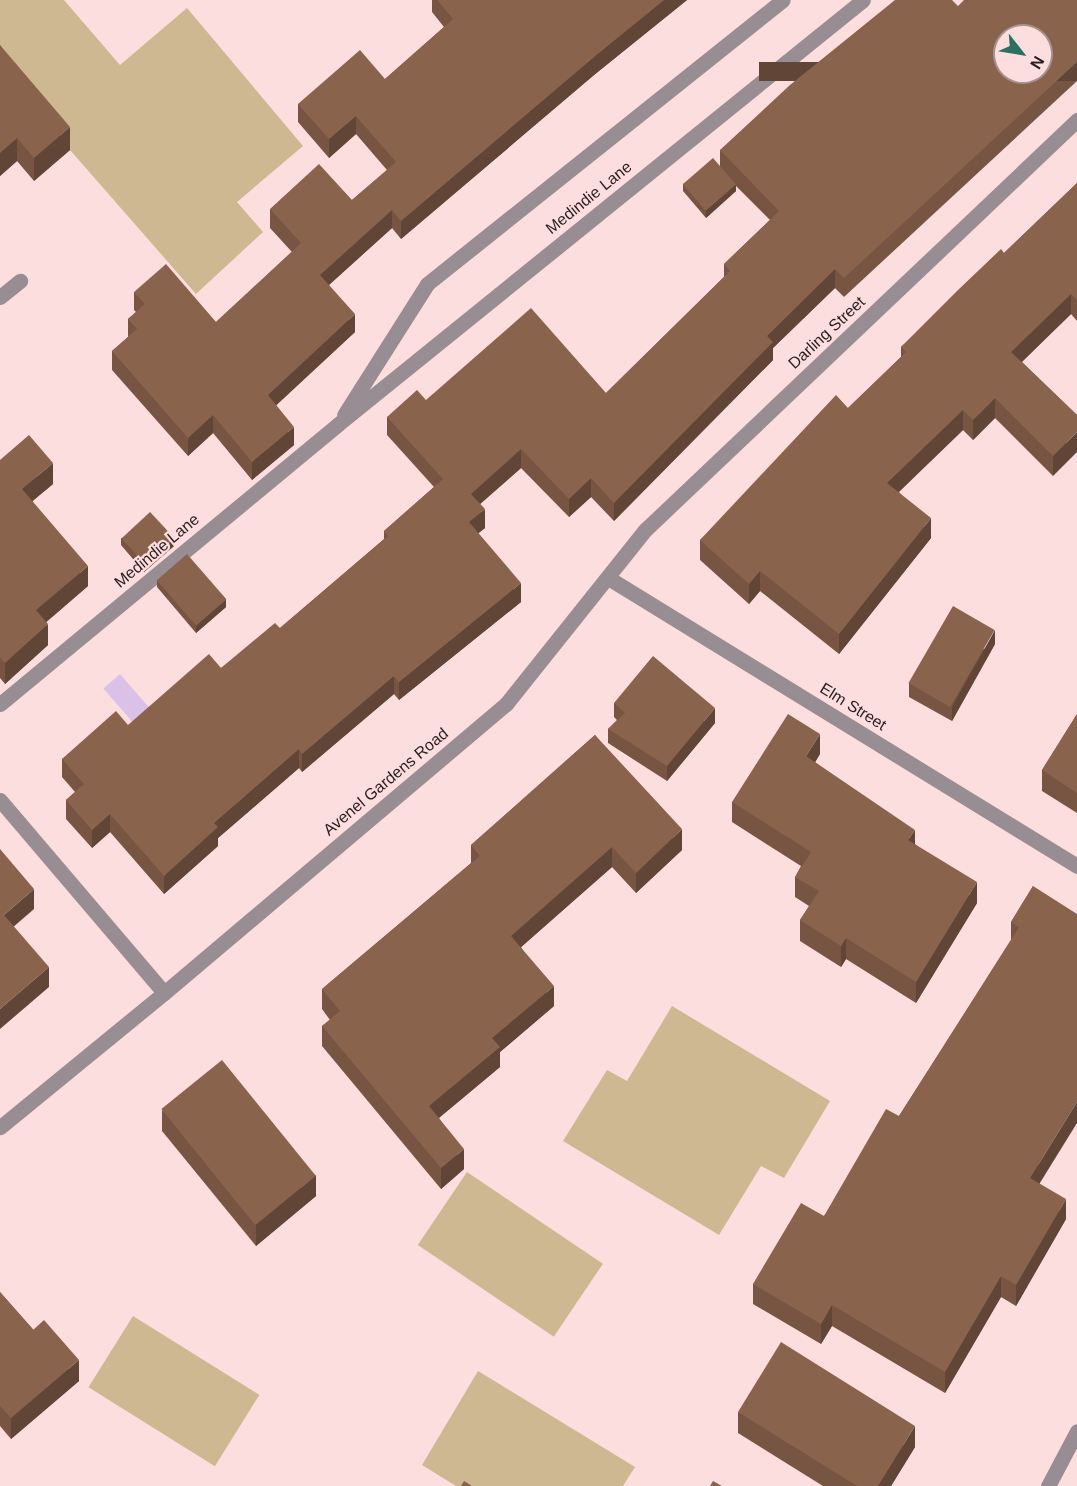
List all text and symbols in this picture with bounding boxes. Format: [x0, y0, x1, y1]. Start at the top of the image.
north arrow [993, 24, 1053, 84]
text: N [1027, 53, 1047, 72]
street label: Medindie Lane [542, 158, 636, 238]
street label: Darling Street [785, 293, 869, 373]
street label: Medindie Lane [111, 510, 203, 592]
street label: Elm Street [816, 679, 890, 735]
street label: Avenel Gardens Road [320, 724, 452, 840]

